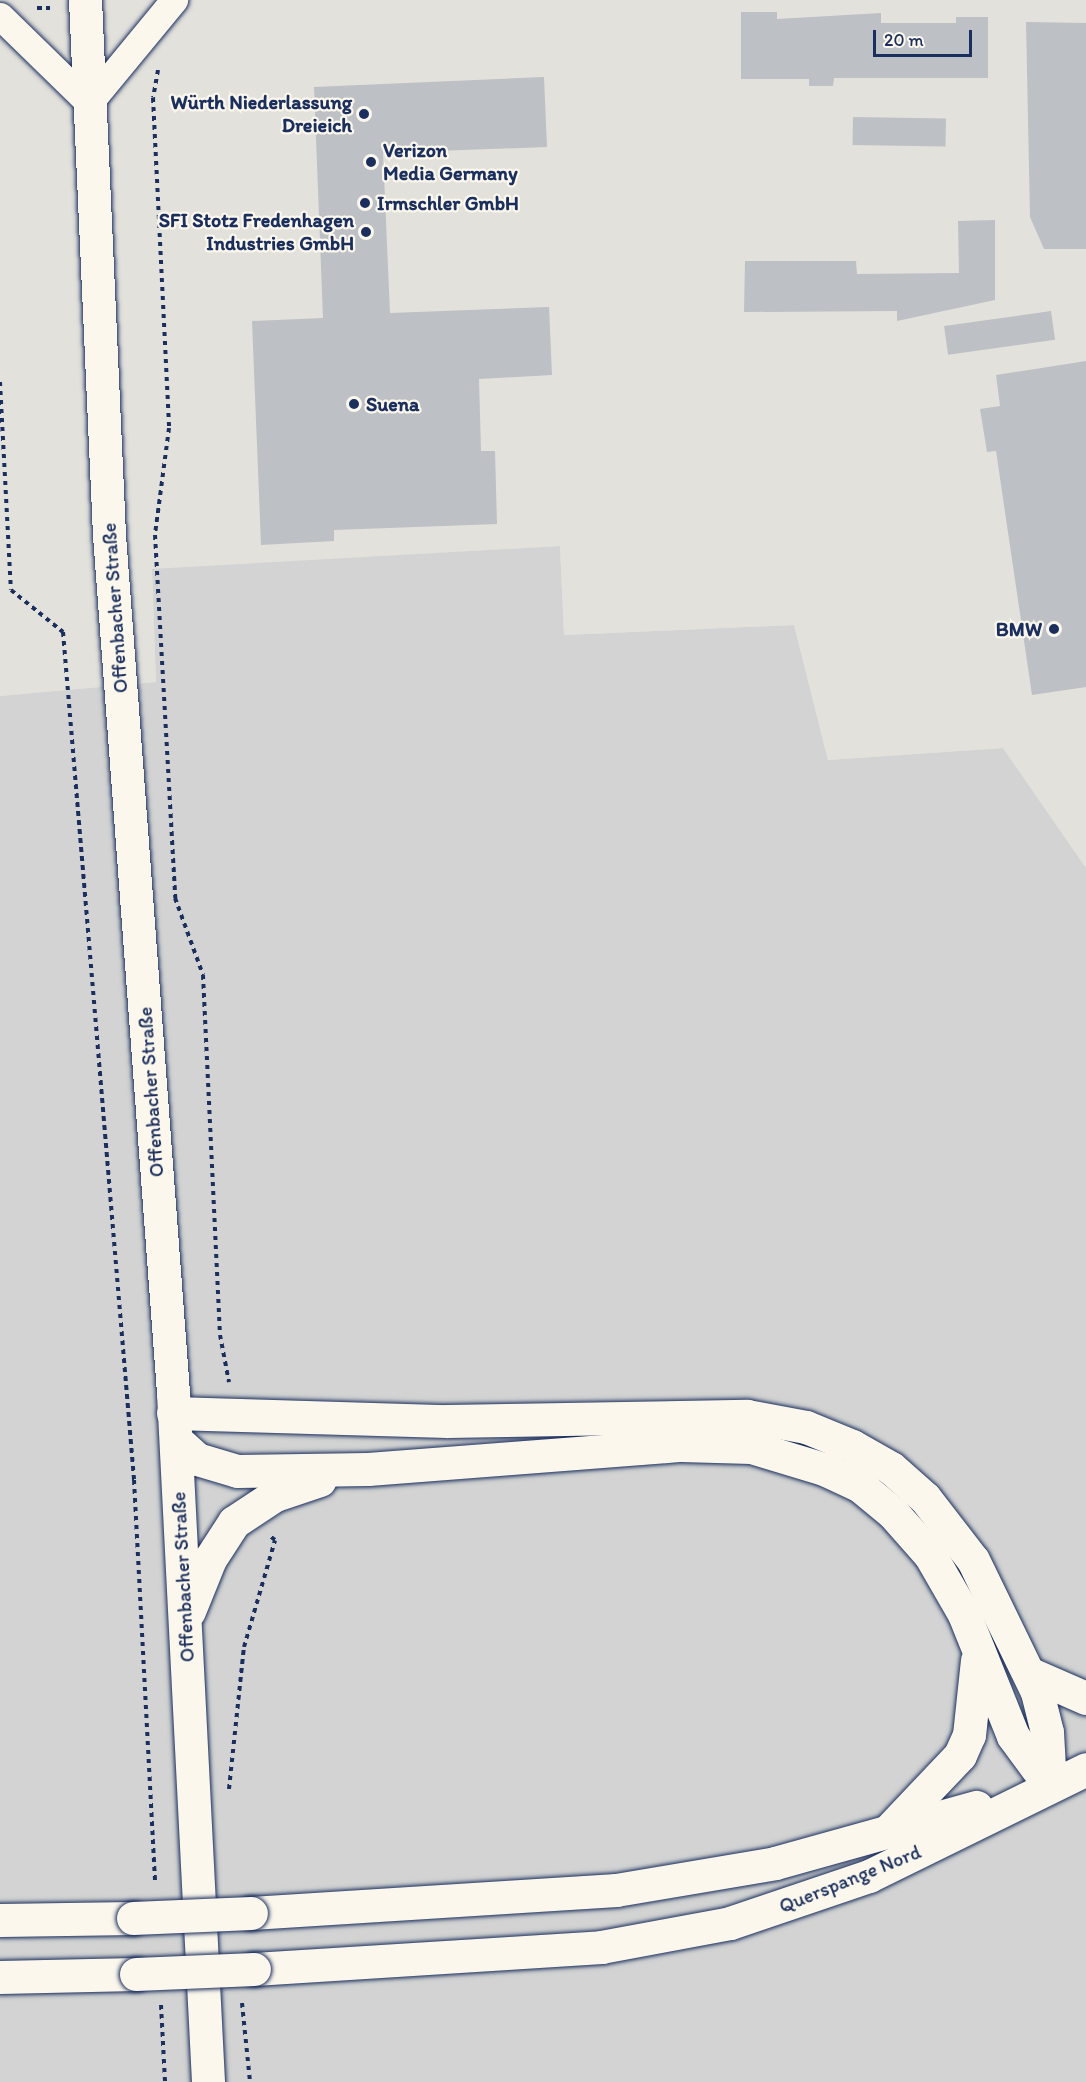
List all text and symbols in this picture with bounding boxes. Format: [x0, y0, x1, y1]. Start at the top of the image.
scale bar [876, 18, 975, 56]
text: 20 m [884, 29, 924, 51]
place label: Würth Niederlassung Dreieich [171, 90, 352, 137]
marker: Würth Niederlassung Dreieich [357, 107, 371, 121]
place label: Verizon Media Germany [383, 138, 517, 185]
marker: Verizon Media Germany [364, 155, 378, 169]
place label: Irmschler GmbH [377, 191, 520, 215]
marker: Irmschler GmbH [358, 196, 372, 210]
place label: SFI Stotz Fredenhagen Industries GmbH [159, 208, 354, 255]
marker: SFI Stotz Fredenhagen Industries GmbH [359, 225, 373, 239]
place label: Suena [366, 392, 419, 416]
marker: Suena [347, 397, 361, 411]
street label: Offenbacher Straße [97, 522, 133, 694]
place label: BMW [996, 617, 1042, 641]
marker: BMW [1047, 622, 1061, 636]
street label: Offenbacher Straße [133, 1006, 169, 1178]
street label: Offenbacher Straße [167, 1491, 199, 1663]
street label: Querspange Nord [776, 1840, 924, 1918]

